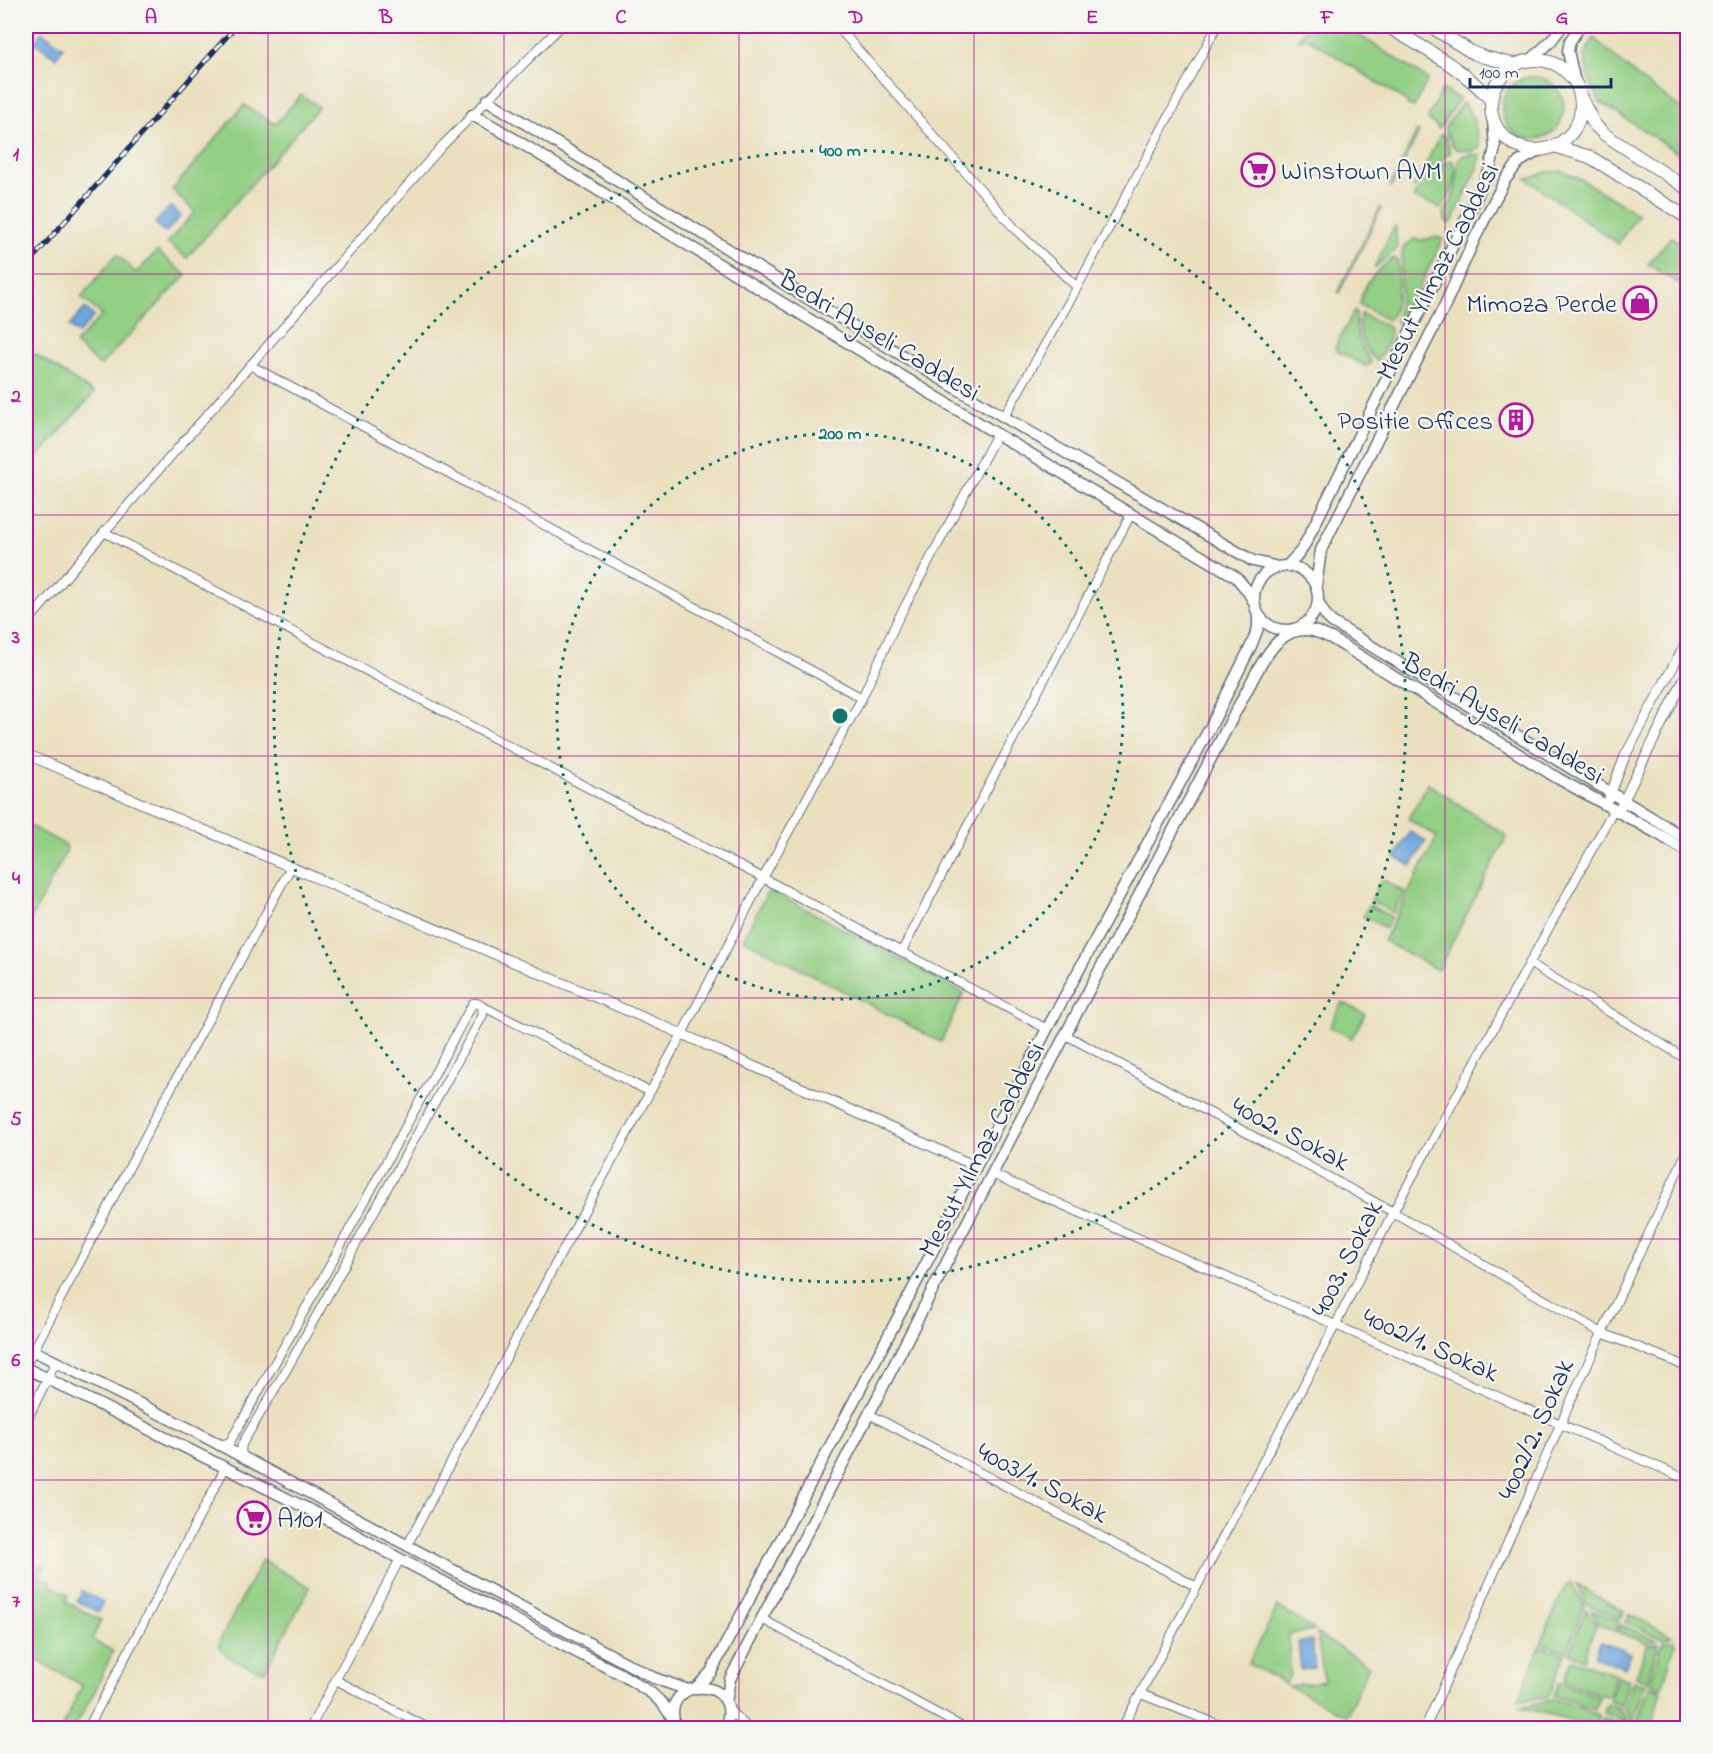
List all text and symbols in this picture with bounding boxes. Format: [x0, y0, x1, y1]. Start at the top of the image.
text: A [145, 4, 157, 33]
text: B [378, 4, 393, 33]
text: C [616, 4, 627, 33]
text: D [848, 4, 863, 33]
text: E [1086, 4, 1098, 33]
text: F [1320, 4, 1334, 33]
text: G [1556, 4, 1569, 33]
scale bar [1470, 51, 1611, 89]
text: 100 m [1479, 61, 1519, 87]
text: 400 m [819, 139, 861, 165]
text: 1 [13, 141, 20, 170]
supermarket icon: Winstown AVM [1240, 152, 1276, 188]
place label: Winstown AVM [1281, 153, 1442, 192]
street label: Mesut Yılmaz Caddesi [1368, 157, 1511, 388]
street label: Bedri Ayseli Caddesi [769, 261, 987, 413]
shop icon: Mimoza Perde [1622, 285, 1658, 321]
place label: Mimoza Perde [1466, 286, 1618, 325]
text: 2 [10, 383, 21, 412]
building icon: Positie Offices [1498, 402, 1534, 438]
place label: Positie Offices [1337, 403, 1493, 442]
text: 200 m [818, 422, 862, 448]
text: 3 [11, 624, 20, 653]
street label: Bedri Ayseli Caddesi [1393, 644, 1611, 796]
centre of rings [830, 706, 850, 726]
text: 4 [12, 865, 21, 894]
street label: Mesut Yılmaz Caddesi [910, 1035, 1057, 1265]
street label: 4002. Sokak [1224, 1088, 1356, 1183]
text: 5 [10, 1106, 22, 1135]
street label: 4003. Sokak [1302, 1194, 1394, 1324]
street label: 4002/1. Sokak [1355, 1299, 1505, 1394]
text: 6 [12, 1347, 21, 1376]
street label: 4002/2. Sokak [1489, 1353, 1586, 1507]
street label: 4003/1. Sokak [969, 1433, 1115, 1535]
supermarket icon: A101 [236, 1500, 272, 1536]
place label: A101 [277, 1501, 322, 1540]
text: 7 [12, 1588, 21, 1617]

